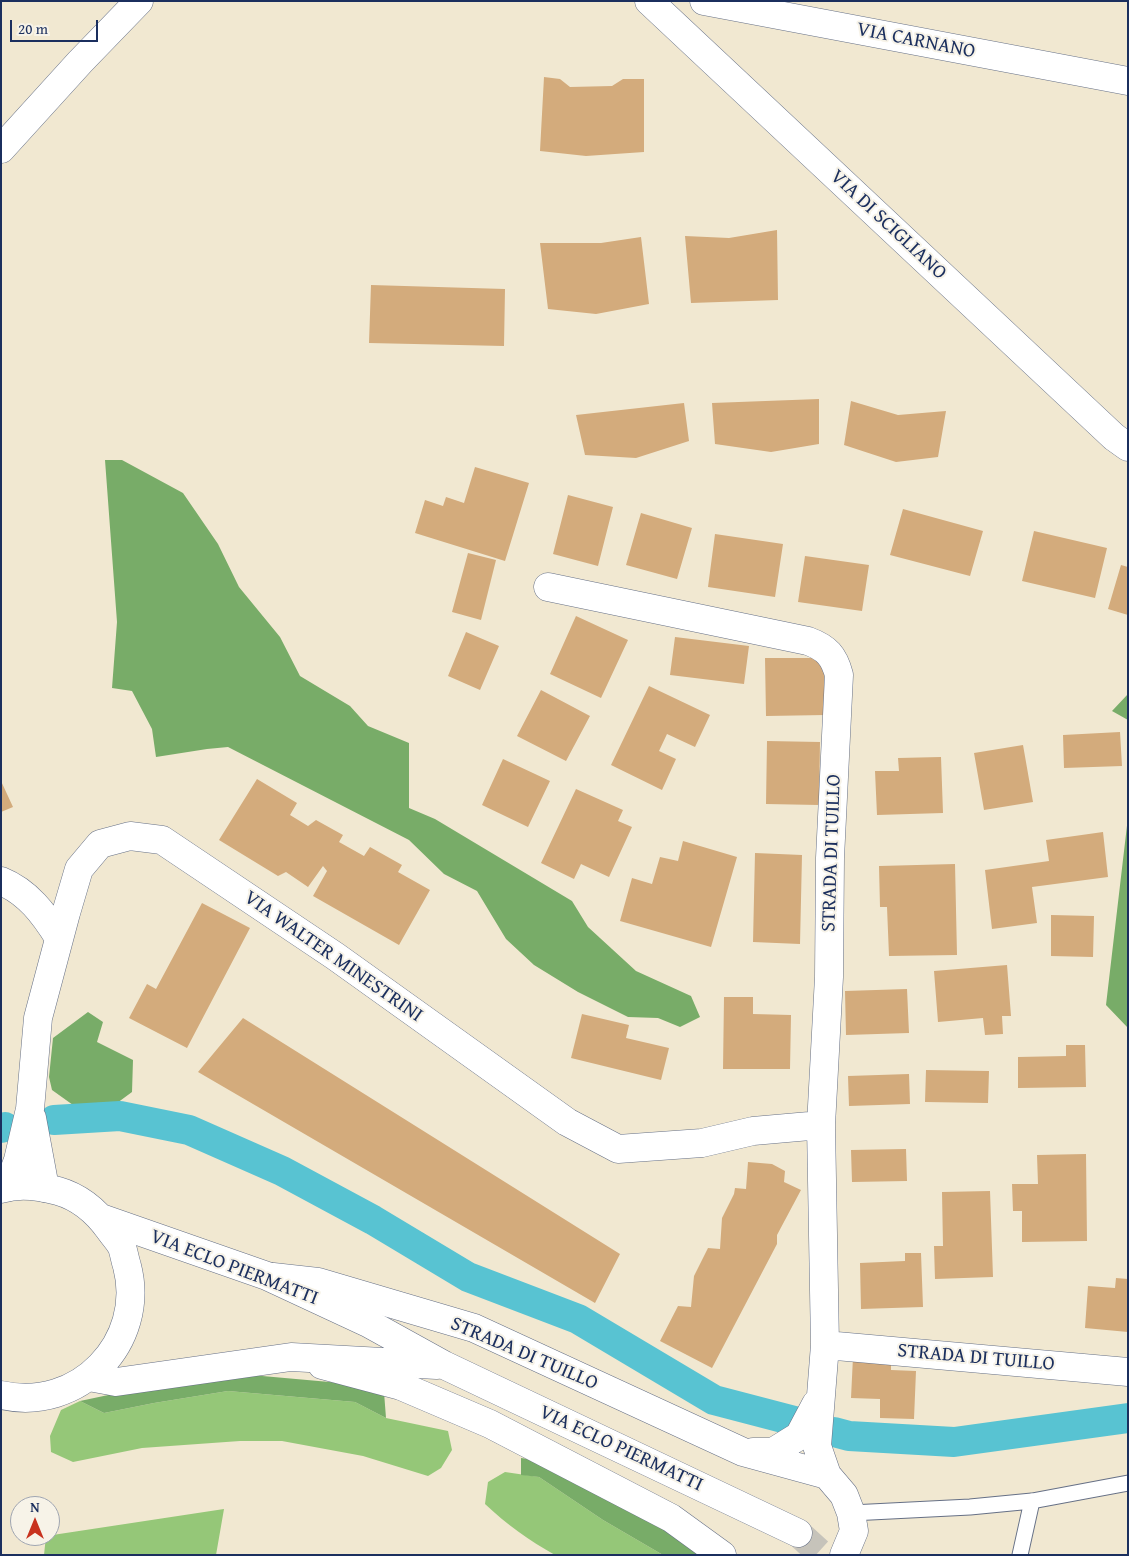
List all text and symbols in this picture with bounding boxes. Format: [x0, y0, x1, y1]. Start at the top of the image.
scale bar [12, 10, 100, 42]
text: 20 m [18, 18, 48, 39]
street label: VIA CARNANO [855, 18, 977, 64]
street label: VIA DI SCIGLIANO [825, 165, 951, 285]
street label: STRADA DI TUILLO [817, 774, 847, 932]
street label: VIA WALTER MINESTRINI [239, 886, 427, 1028]
street label: VIA ECLO PIERMATTI [147, 1225, 321, 1311]
street label: STRADA DI TUILLO [447, 1312, 601, 1396]
street label: STRADA DI TUILLO [896, 1339, 1056, 1377]
street label: VIA ECLO PIERMATTI [535, 1401, 707, 1497]
north arrow [10, 1496, 60, 1546]
text: N [30, 1497, 40, 1517]

